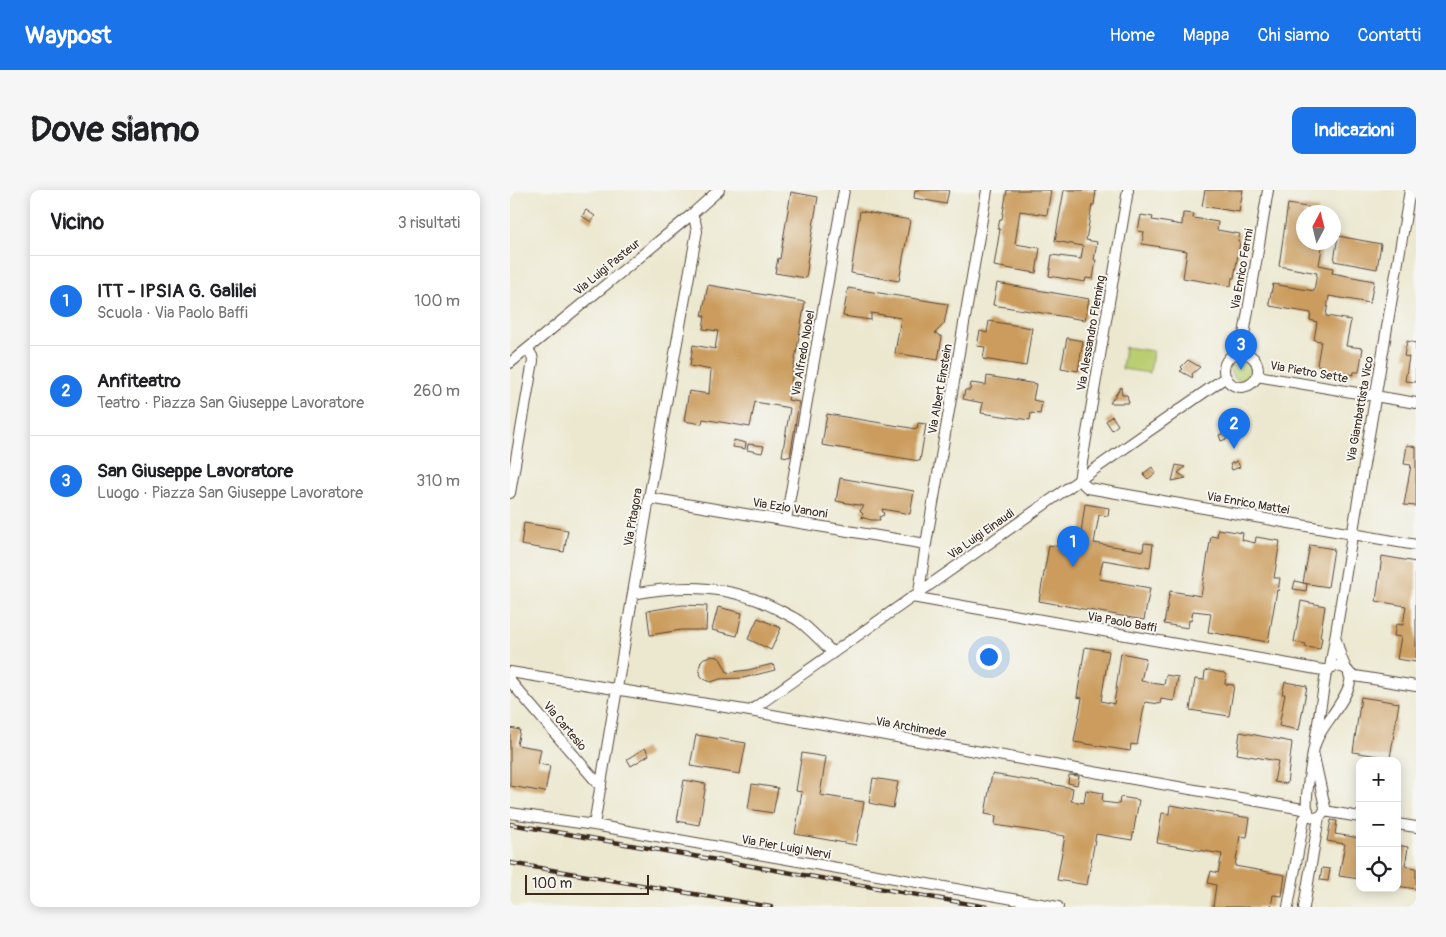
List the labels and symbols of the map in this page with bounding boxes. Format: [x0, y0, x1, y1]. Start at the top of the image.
north arrow [1296, 205, 1341, 250]
street label: Via Enrico Fermi [1228, 227, 1257, 311]
street label: Via Luigi Pasteur [571, 236, 644, 299]
street label: Via Alessandro Fleming [1074, 274, 1109, 392]
street label: Via Alfredo Nobel [789, 309, 818, 397]
pin: 3 [1225, 329, 1257, 370]
street label: Via Albert Einstein [925, 343, 956, 435]
street label: Via Giambattista Vico [1344, 355, 1377, 463]
street label: Via Pietro Sette [1269, 358, 1349, 387]
pin: 2 [1218, 408, 1250, 449]
street label: Via Pitagora [621, 486, 646, 547]
street label: Via Enrico Mattei [1205, 489, 1290, 518]
street label: Via Ezio Vanoni [751, 495, 829, 522]
street label: Via Luigi Einaudi [945, 506, 1017, 563]
pin: 1 [1057, 526, 1089, 567]
street label: Via Paolo Baffi [1086, 609, 1158, 636]
your location [976, 644, 1002, 670]
street label: Via Cartesio [540, 699, 590, 754]
street label: Via Archimede [874, 714, 948, 741]
street label: Via Pier Luigi Nervi [740, 832, 832, 863]
scale bar [525, 872, 649, 895]

